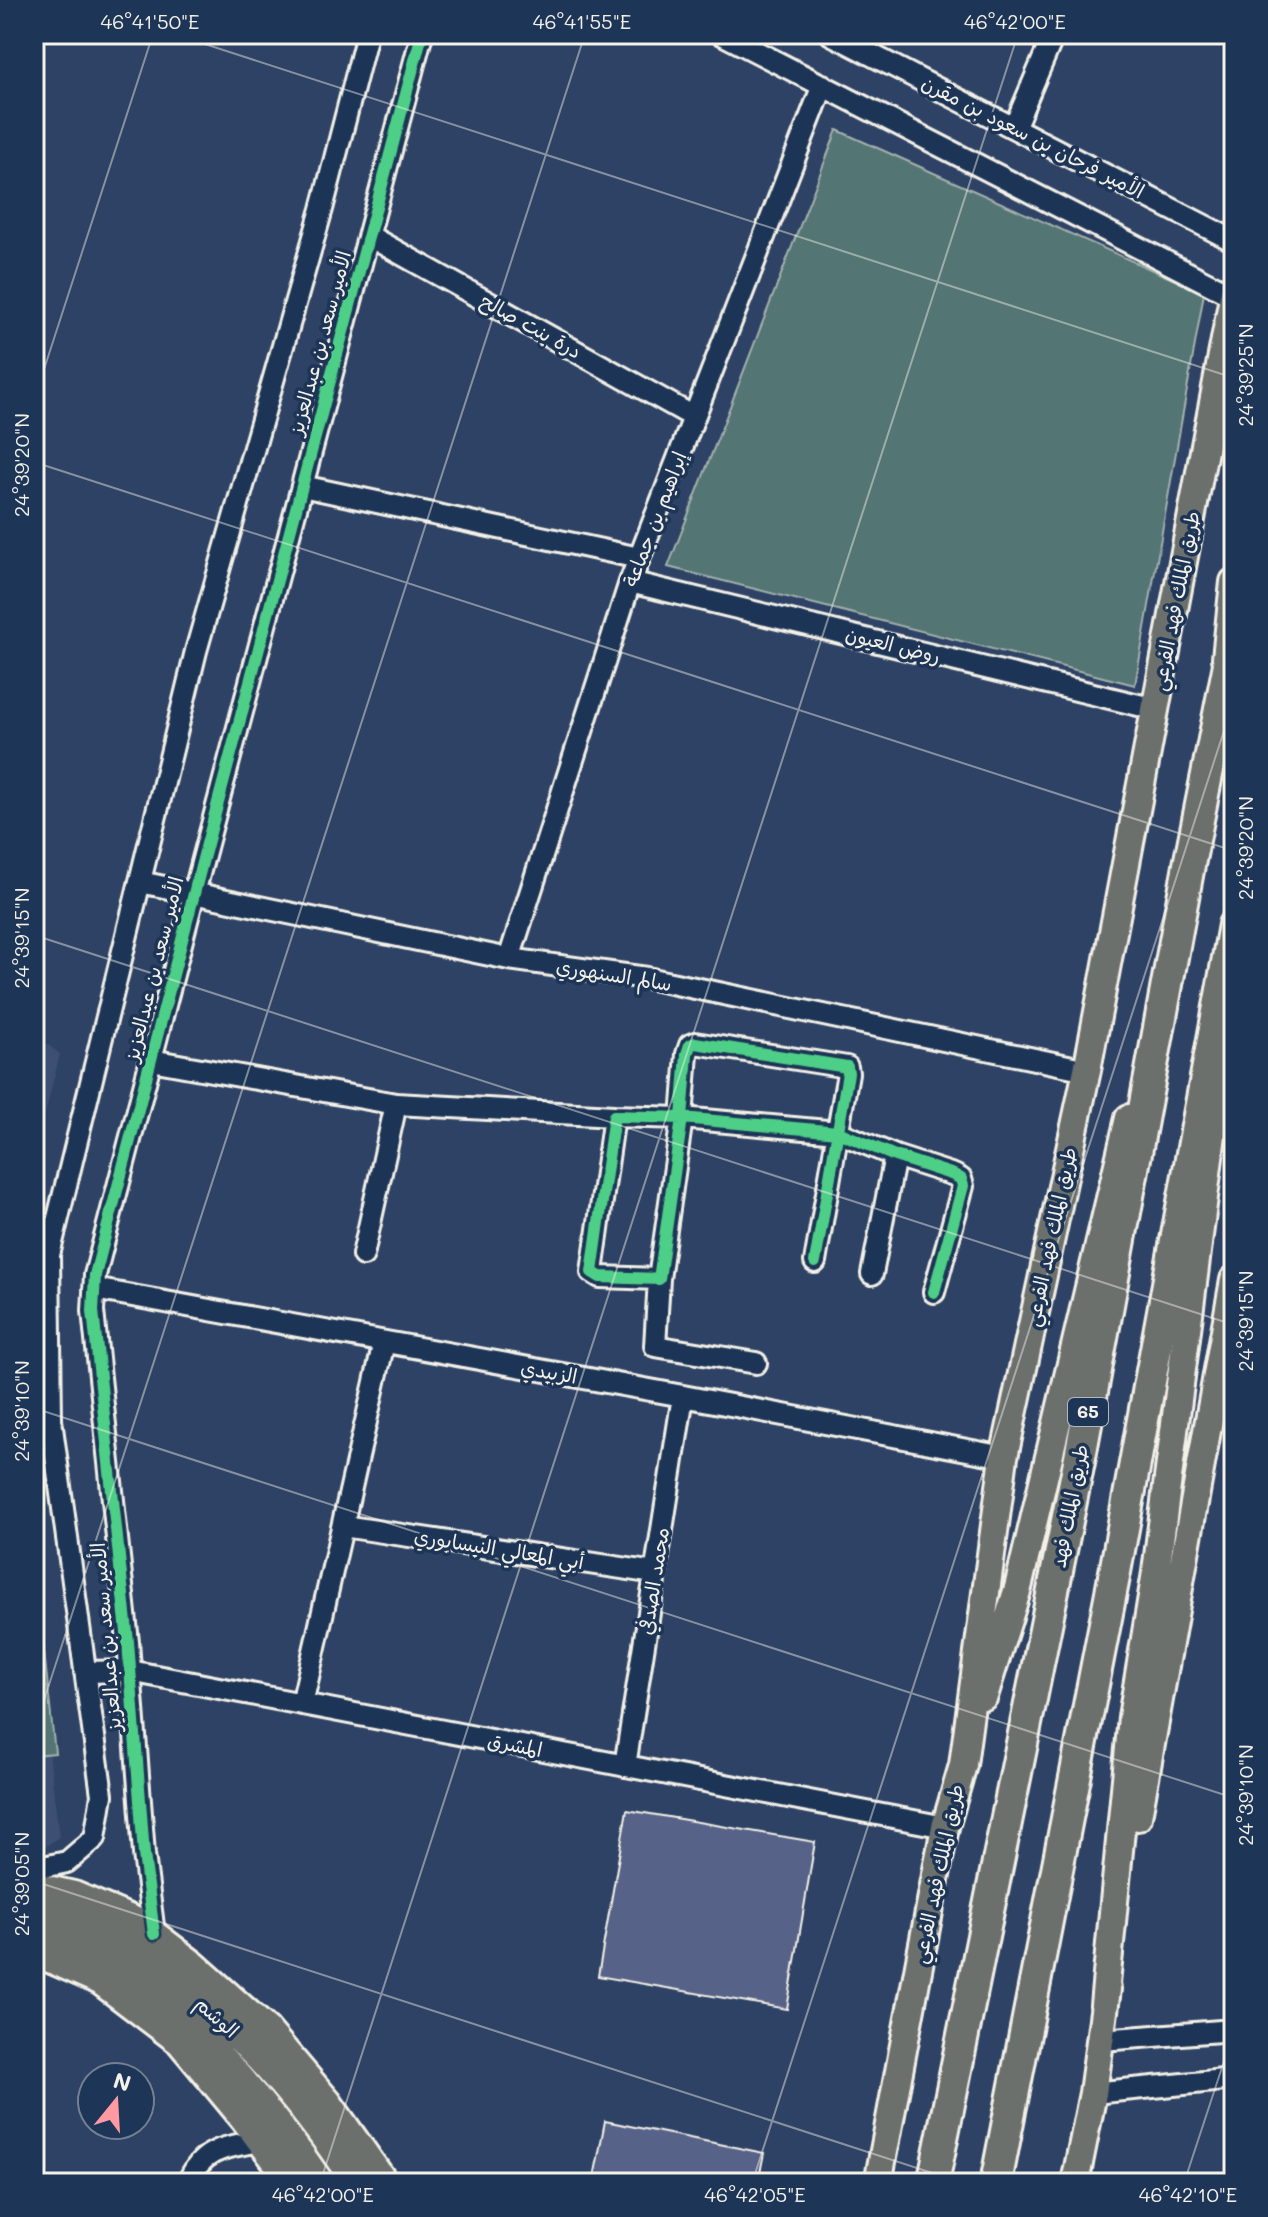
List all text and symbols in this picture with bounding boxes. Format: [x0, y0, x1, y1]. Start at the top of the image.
text: 46°41'50"E [100, 8, 200, 34]
text: 46°41'55"E [533, 8, 631, 34]
text: 46°42'00"E [964, 8, 1066, 34]
street label: الأمير فرحان بن سعود بن مقرن [917, 69, 1149, 205]
street label: الأمير سعد بن عبدالعزيز [281, 248, 356, 440]
street label: درة بنت صالح [475, 287, 587, 365]
text: 24°39'25"N [1232, 323, 1258, 427]
text: 24°39'20"N [8, 413, 34, 517]
street label: إبراهيم بن جماعة [616, 447, 695, 591]
street label: طريق الملك فهد الفرعي [1145, 509, 1211, 694]
street label: روض العيون [843, 620, 944, 669]
text: 24°39'20"N [1232, 796, 1258, 900]
street label: الأمير سعد بن عبدالعزيز [117, 873, 189, 1066]
text: 24°39'15"N [8, 888, 34, 988]
street label: سالم السنهوري [554, 952, 674, 999]
street label: طريق الملك فهد الفرعي [1018, 1145, 1088, 1330]
text: 24°39'15"N [1232, 1271, 1258, 1371]
street label: الزبيدي [518, 1353, 580, 1392]
text: 24°39'10"N [8, 1360, 34, 1462]
road number: 65 [1068, 1398, 1108, 1426]
street label: طريق الملك فهد [1044, 1442, 1094, 1570]
street label: أبي المعالي النيسابوري [412, 1522, 586, 1580]
street label: محمد الصدفي [632, 1525, 676, 1637]
street label: الأمير سعد بن عبدالعزيز [84, 1541, 126, 1735]
street label: المشرق [486, 1726, 545, 1762]
text: 24°39'10"N [1232, 1744, 1258, 1846]
street label: طريق الملك فهد الفرعي [905, 1782, 975, 1967]
text: 24°39'05"N [8, 1832, 34, 1936]
street label: الوشم [188, 1990, 245, 2045]
north arrow [76, 2061, 156, 2141]
text: N [110, 2065, 135, 2098]
text: 46°42'00"E [272, 2181, 374, 2207]
text: 46°42'05"E [704, 2181, 806, 2207]
text: 46°42'10"E [1139, 2181, 1237, 2207]

